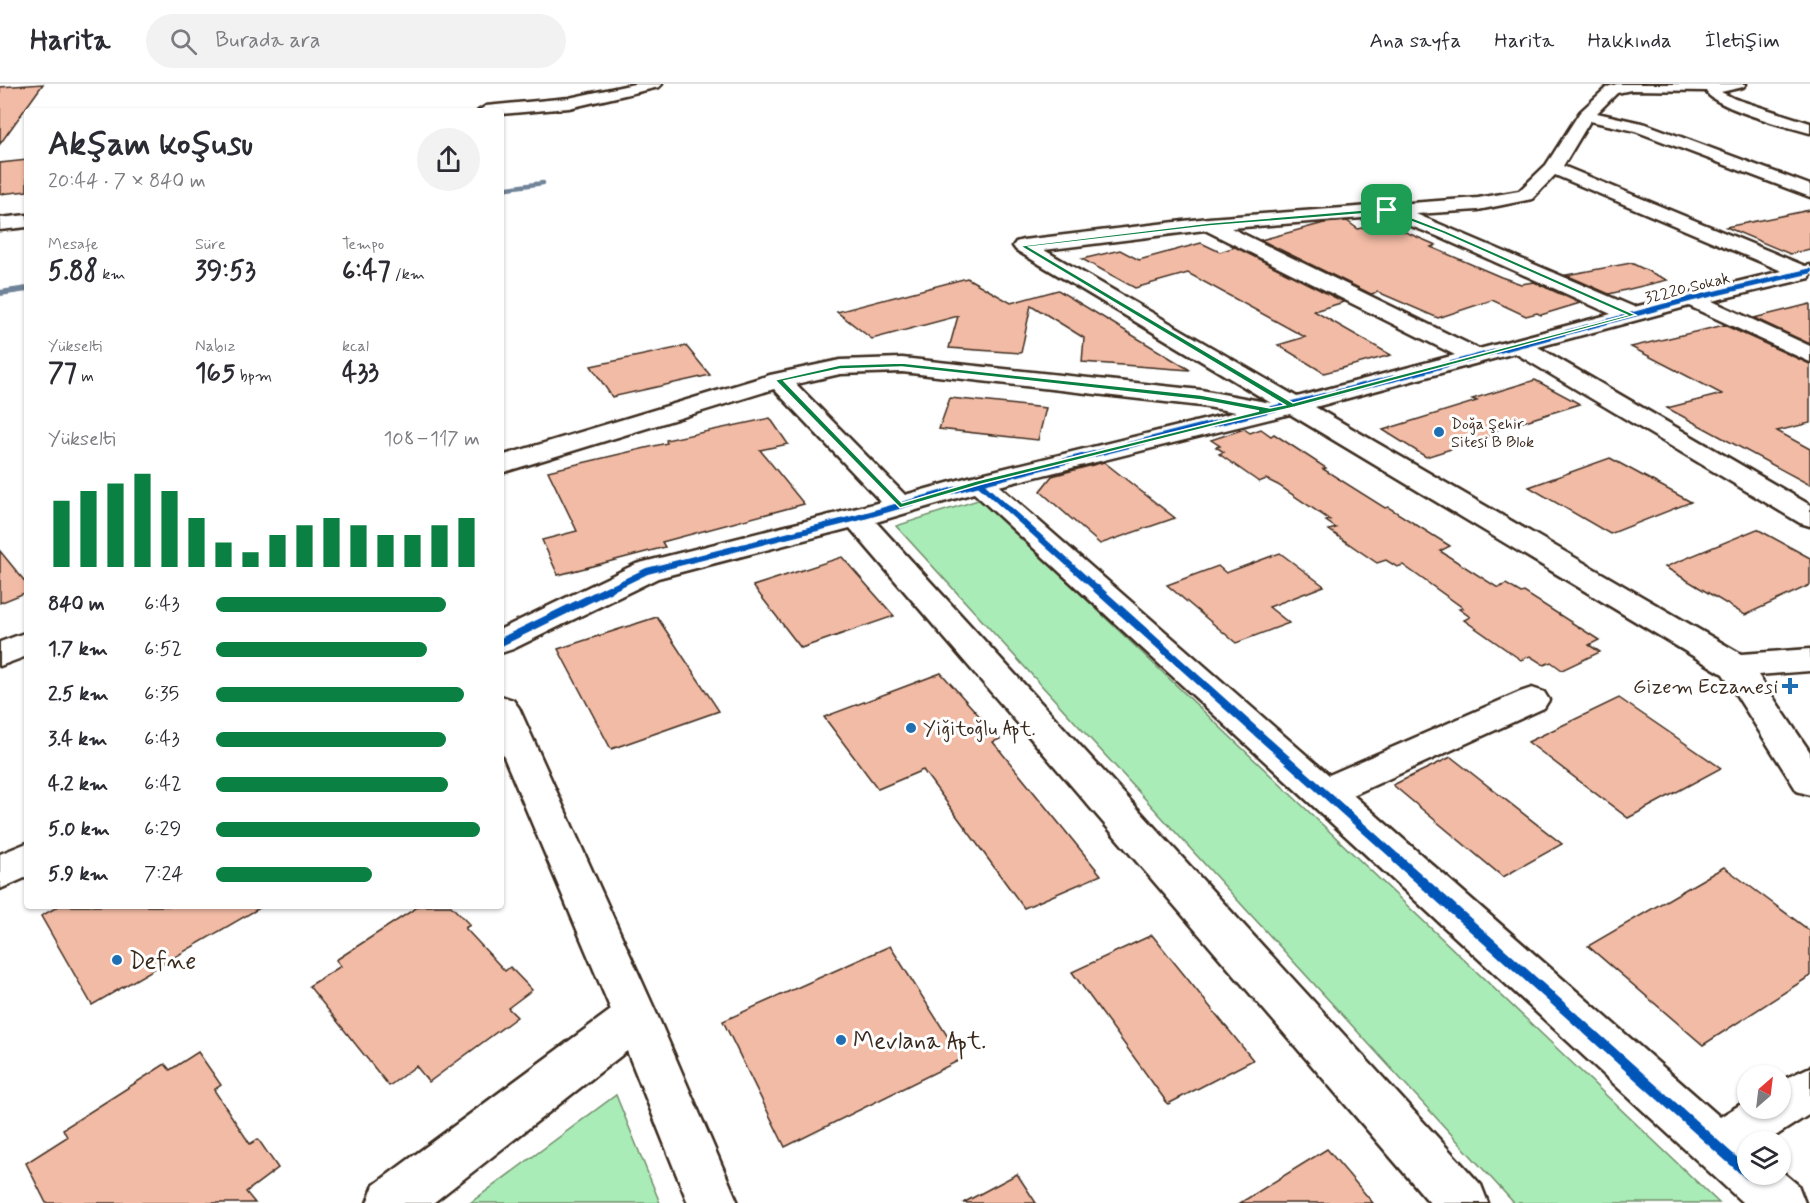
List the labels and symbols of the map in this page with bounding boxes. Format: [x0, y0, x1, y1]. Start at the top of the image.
pin [1361, 184, 1412, 235]
street label: 32220 Sokak [1643, 268, 1732, 309]
place label: Doğa Şehir Sitesi B Blok [1451, 414, 1534, 453]
marker: Doğa Şehir Sitesi B Blok [1432, 425, 1446, 439]
place label: Gizem Eczanesi [1633, 674, 1778, 701]
marker: Gizem Eczanesi [1783, 679, 1797, 693]
place label: Yiğitoğlu Apt. [923, 716, 1036, 744]
marker: Yiğitoğlu Apt. [904, 721, 918, 735]
place label: Defne [129, 946, 196, 977]
marker: Defne [110, 953, 124, 967]
place label: Mevlana Apt. [853, 1026, 986, 1060]
marker: Mevlana Apt. [834, 1033, 848, 1047]
north arrow [1737, 1065, 1791, 1119]

